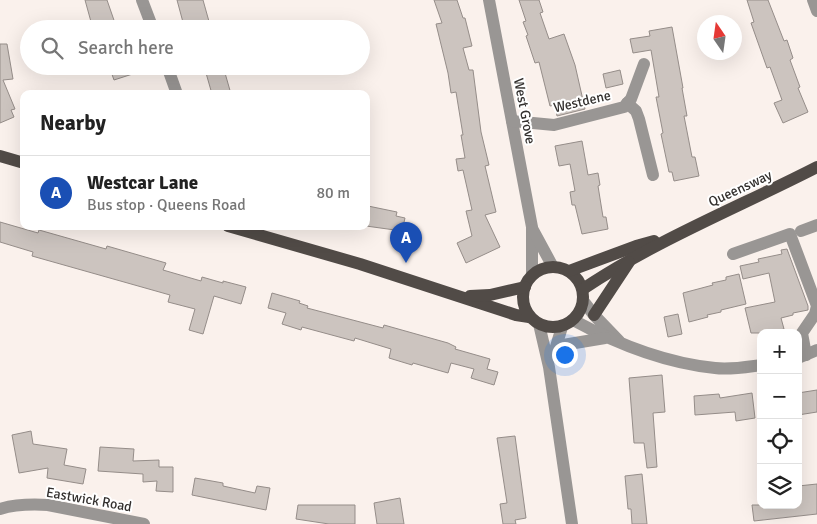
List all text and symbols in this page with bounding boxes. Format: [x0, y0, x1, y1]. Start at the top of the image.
north arrow [697, 15, 742, 60]
search box [20, 20, 370, 75]
icon: search [38, 34, 66, 62]
text: Search here [78, 36, 174, 60]
street label: West Grove [510, 77, 539, 145]
street label: Westdene [552, 87, 612, 116]
text: Nearby [40, 110, 106, 136]
street label: Queensway [706, 166, 775, 211]
text: Westcar Lane [87, 171, 198, 195]
text: A [51, 183, 61, 203]
text: 80 m [316, 183, 350, 203]
text: Bus stop · Queens Road [87, 195, 246, 215]
pin: A [390, 222, 422, 263]
map controls [757, 329, 802, 509]
button: + [757, 329, 802, 374]
your location [552, 342, 578, 368]
button: − [757, 374, 802, 419]
button: locate [757, 419, 802, 464]
button: layers [757, 464, 802, 509]
street label: Eastwick Road [45, 484, 133, 515]

